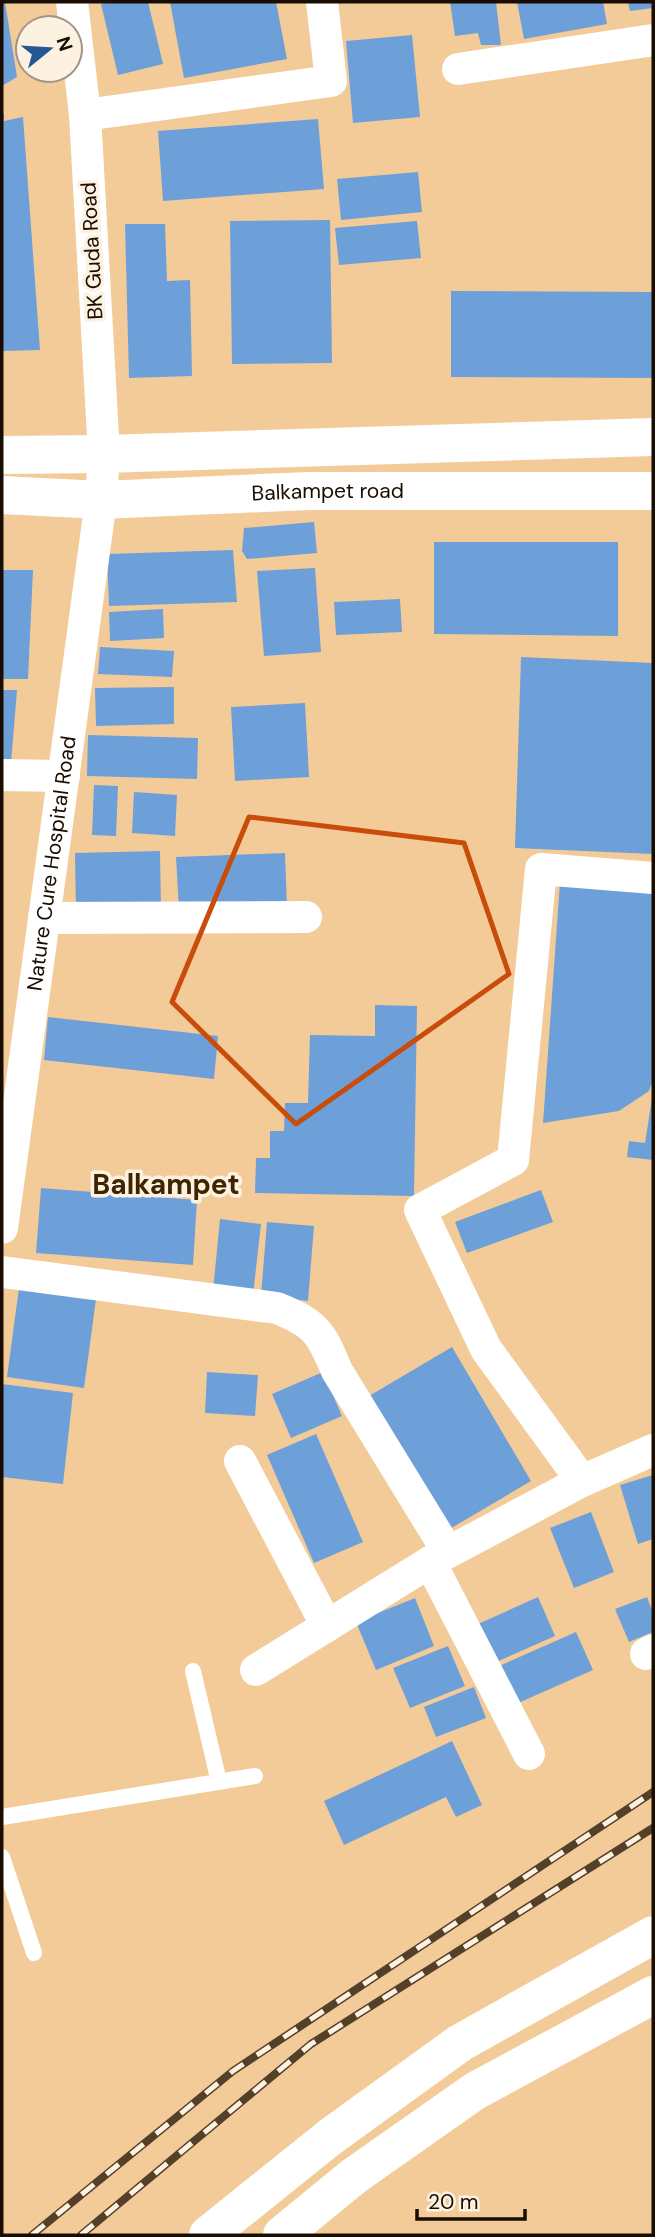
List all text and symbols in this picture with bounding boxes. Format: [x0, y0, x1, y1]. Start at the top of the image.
north arrow [14, 14, 84, 84]
text: N [51, 33, 79, 54]
street label: BK Guda Road [74, 182, 110, 320]
street label: Balkampet road [251, 477, 404, 507]
street label: Nature Cure Hospital Road [20, 734, 83, 993]
district label: Balkampet [92, 1166, 240, 1203]
scale bar [417, 2178, 526, 2222]
text: 20 m [428, 2188, 479, 2216]

